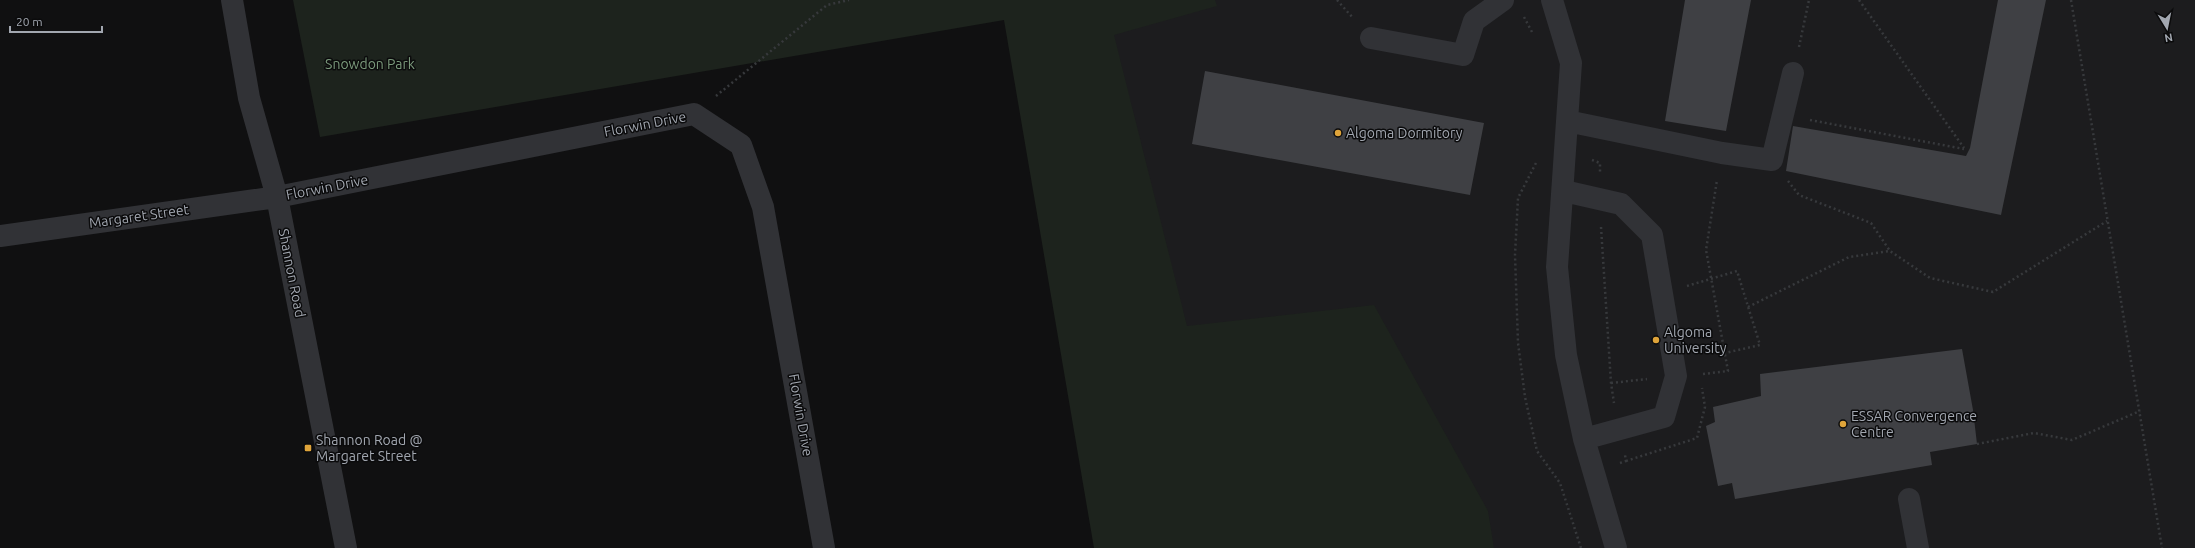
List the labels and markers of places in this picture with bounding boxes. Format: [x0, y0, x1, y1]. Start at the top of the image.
place label: Algoma Dormitory [1346, 125, 1463, 141]
marker: Algoma Dormitory [1333, 128, 1343, 138]
place label: Algoma University [1664, 324, 1727, 356]
marker: Algoma University [1651, 335, 1661, 345]
place label: ESSAR Convergence Centre [1851, 408, 1977, 440]
marker: ESSAR Convergence Centre [1838, 419, 1848, 429]
place label: Shannon Road @ Margaret Street [316, 432, 423, 464]
marker: Shannon Road @ Margaret Street [303, 443, 313, 453]

